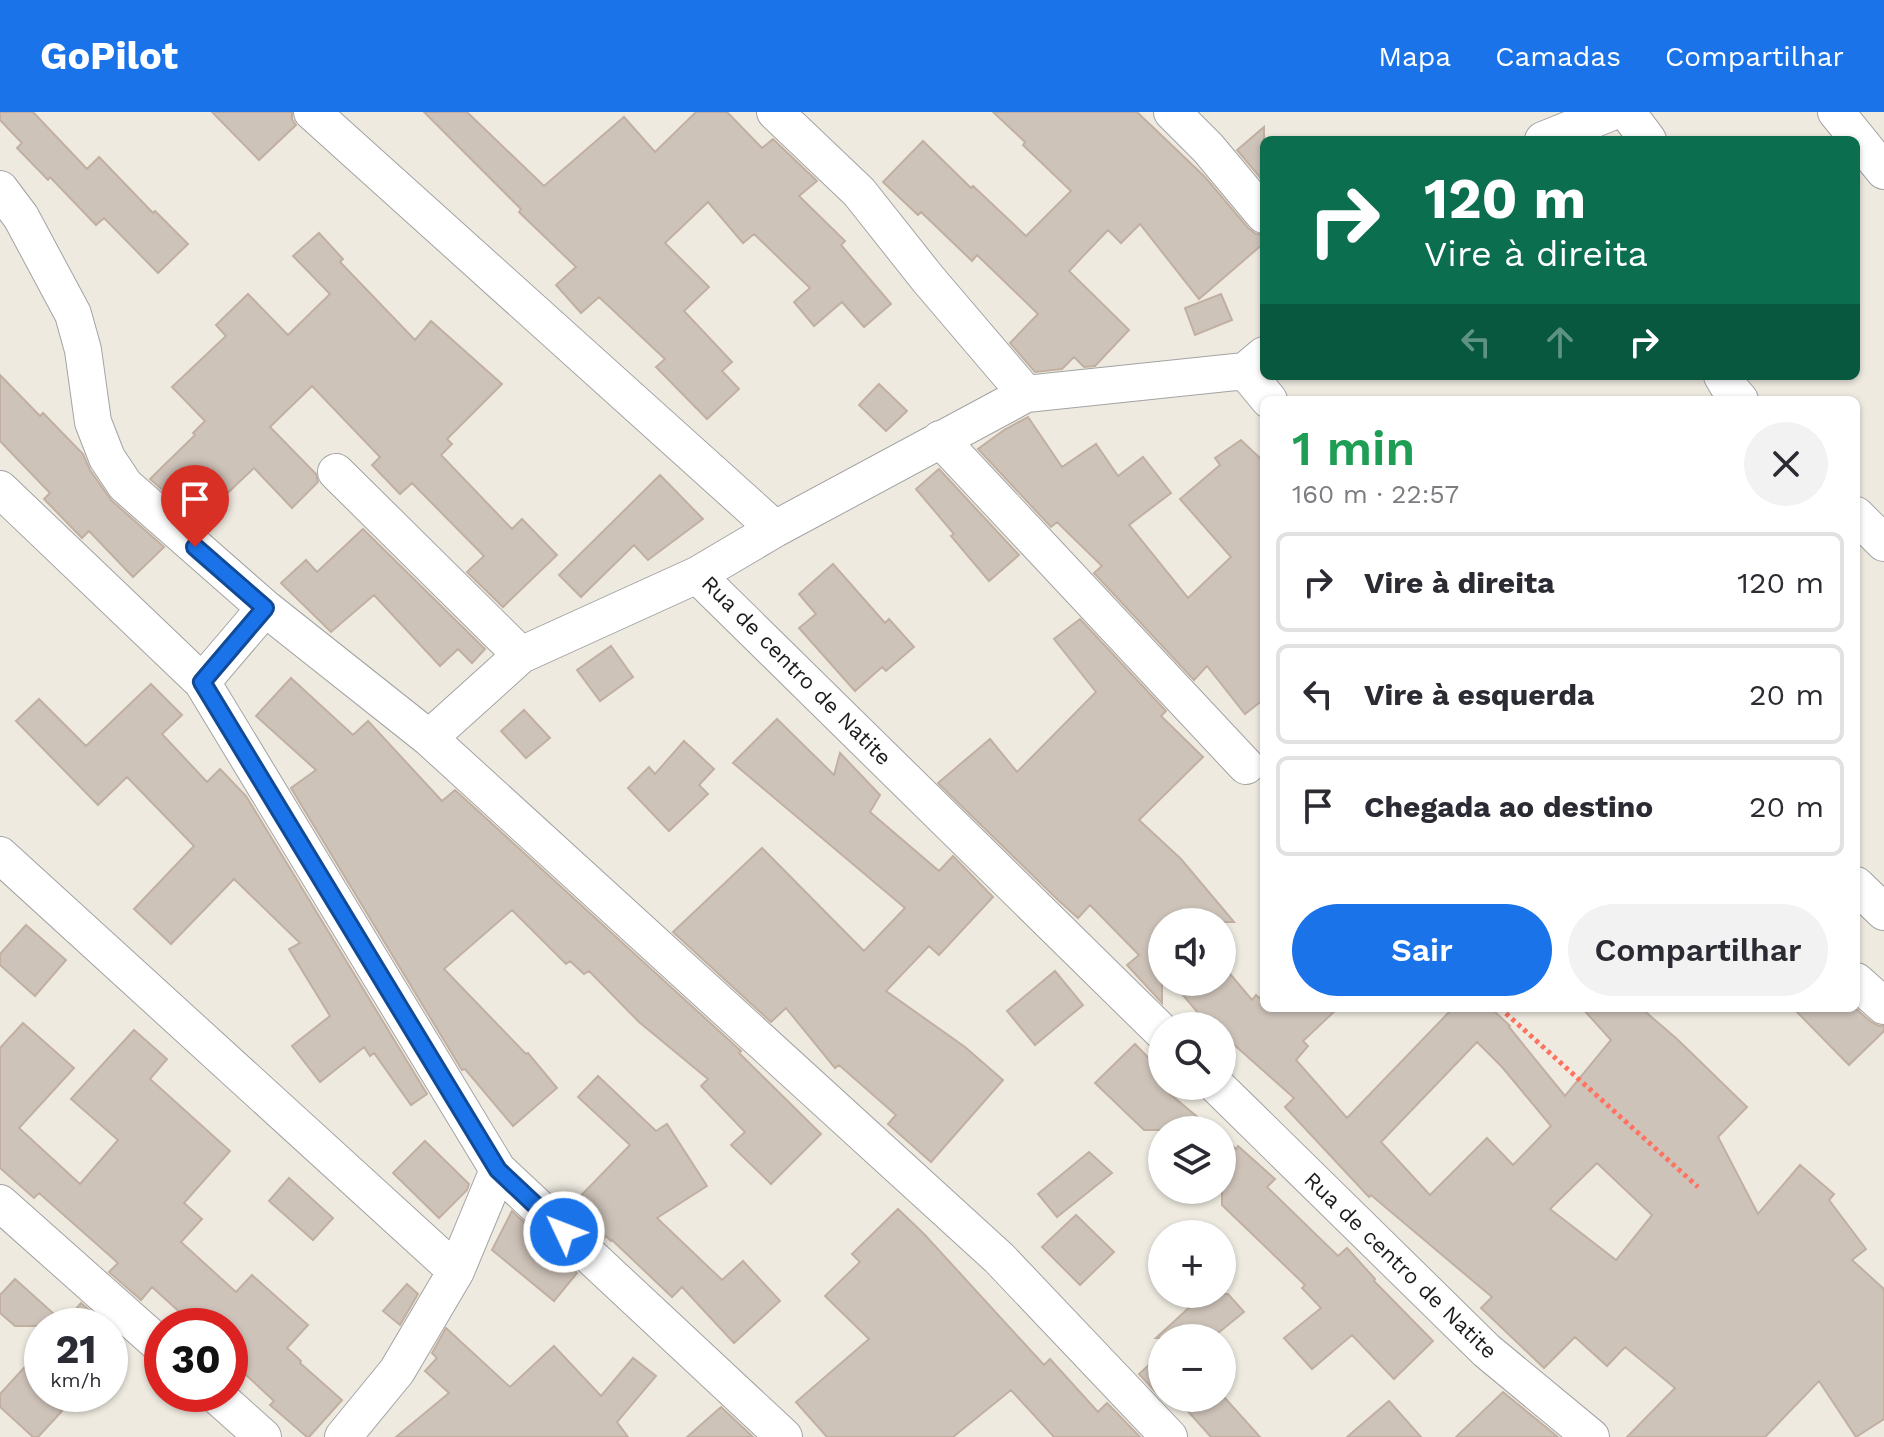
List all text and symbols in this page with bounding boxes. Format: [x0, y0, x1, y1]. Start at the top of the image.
text: GoPilot [40, 34, 178, 78]
text: Mapa [1378, 40, 1451, 73]
text: Camadas [1495, 40, 1621, 73]
text: Compartilhar [1665, 40, 1844, 73]
text: 120 m [1424, 166, 1586, 232]
icon: right [1292, 168, 1396, 272]
text: Vire à direita [1424, 233, 1648, 275]
icon: left [1454, 320, 1498, 364]
icon: ahead [1538, 320, 1582, 364]
icon: right [1622, 320, 1666, 364]
text: 1 min [1292, 420, 1415, 477]
button: close [1744, 422, 1828, 506]
pin [161, 465, 229, 547]
icon: arrive [173, 477, 217, 521]
text: 160 m · 22:57 [1292, 479, 1459, 509]
icon: right [1296, 560, 1340, 604]
text: Vire à direita [1364, 565, 1555, 600]
text: 120 m [1737, 565, 1824, 600]
street label: Rua de centro de Natite [697, 570, 897, 770]
icon: left [1296, 672, 1340, 716]
text: Vire à esquerda [1364, 677, 1594, 712]
text: 20 m [1749, 677, 1824, 712]
icon: arrive [1296, 784, 1340, 828]
text: Chegada ao destino [1364, 789, 1653, 824]
text: 20 m [1749, 789, 1824, 824]
button: Sair [1292, 904, 1552, 996]
button: Compartilhar [1568, 904, 1828, 996]
map controls [1148, 908, 1236, 1412]
button: sound [1148, 908, 1236, 996]
button: search [1148, 1012, 1236, 1100]
button: layers [1148, 1116, 1236, 1204]
street label: Rua de centro de Natite [1299, 1167, 1502, 1364]
position arrow [522, 1190, 606, 1274]
button: + [1148, 1220, 1236, 1308]
speed limit sign: 30 [144, 1308, 248, 1412]
button: − [1148, 1324, 1236, 1412]
text: 21 [55, 1326, 97, 1373]
text: km/h [50, 1368, 102, 1392]

